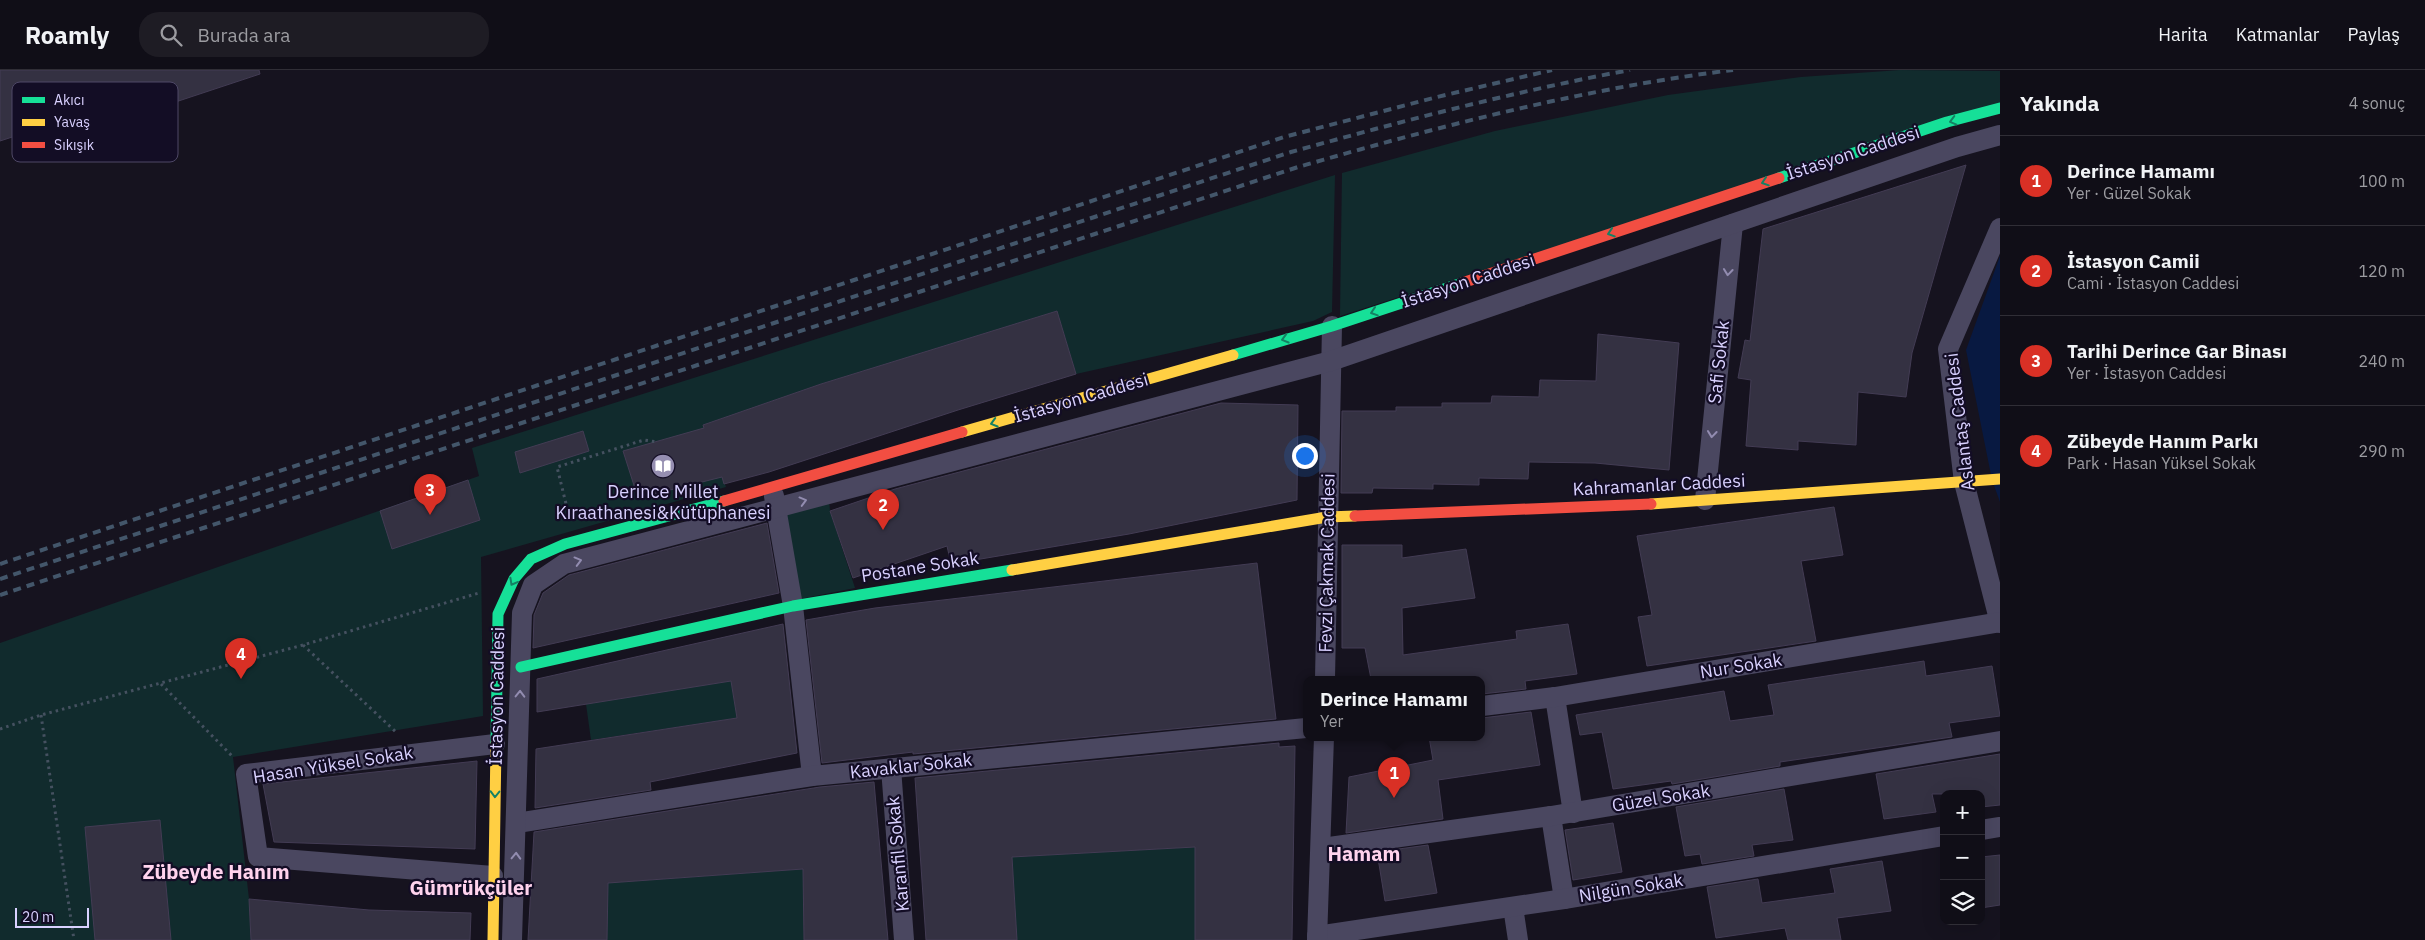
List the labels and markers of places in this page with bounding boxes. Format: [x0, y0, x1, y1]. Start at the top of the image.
library icon: Derince Millet Kıraathanesi&Kütüphanesi [650, 453, 676, 479]
pin: 3 [414, 474, 446, 515]
place label: Derince Millet Kıraathanesi&Kütüphanesi [555, 480, 771, 524]
pin: 2 [867, 489, 899, 530]
pin: 4 [225, 638, 257, 679]
pin: 1 [1378, 757, 1410, 798]

